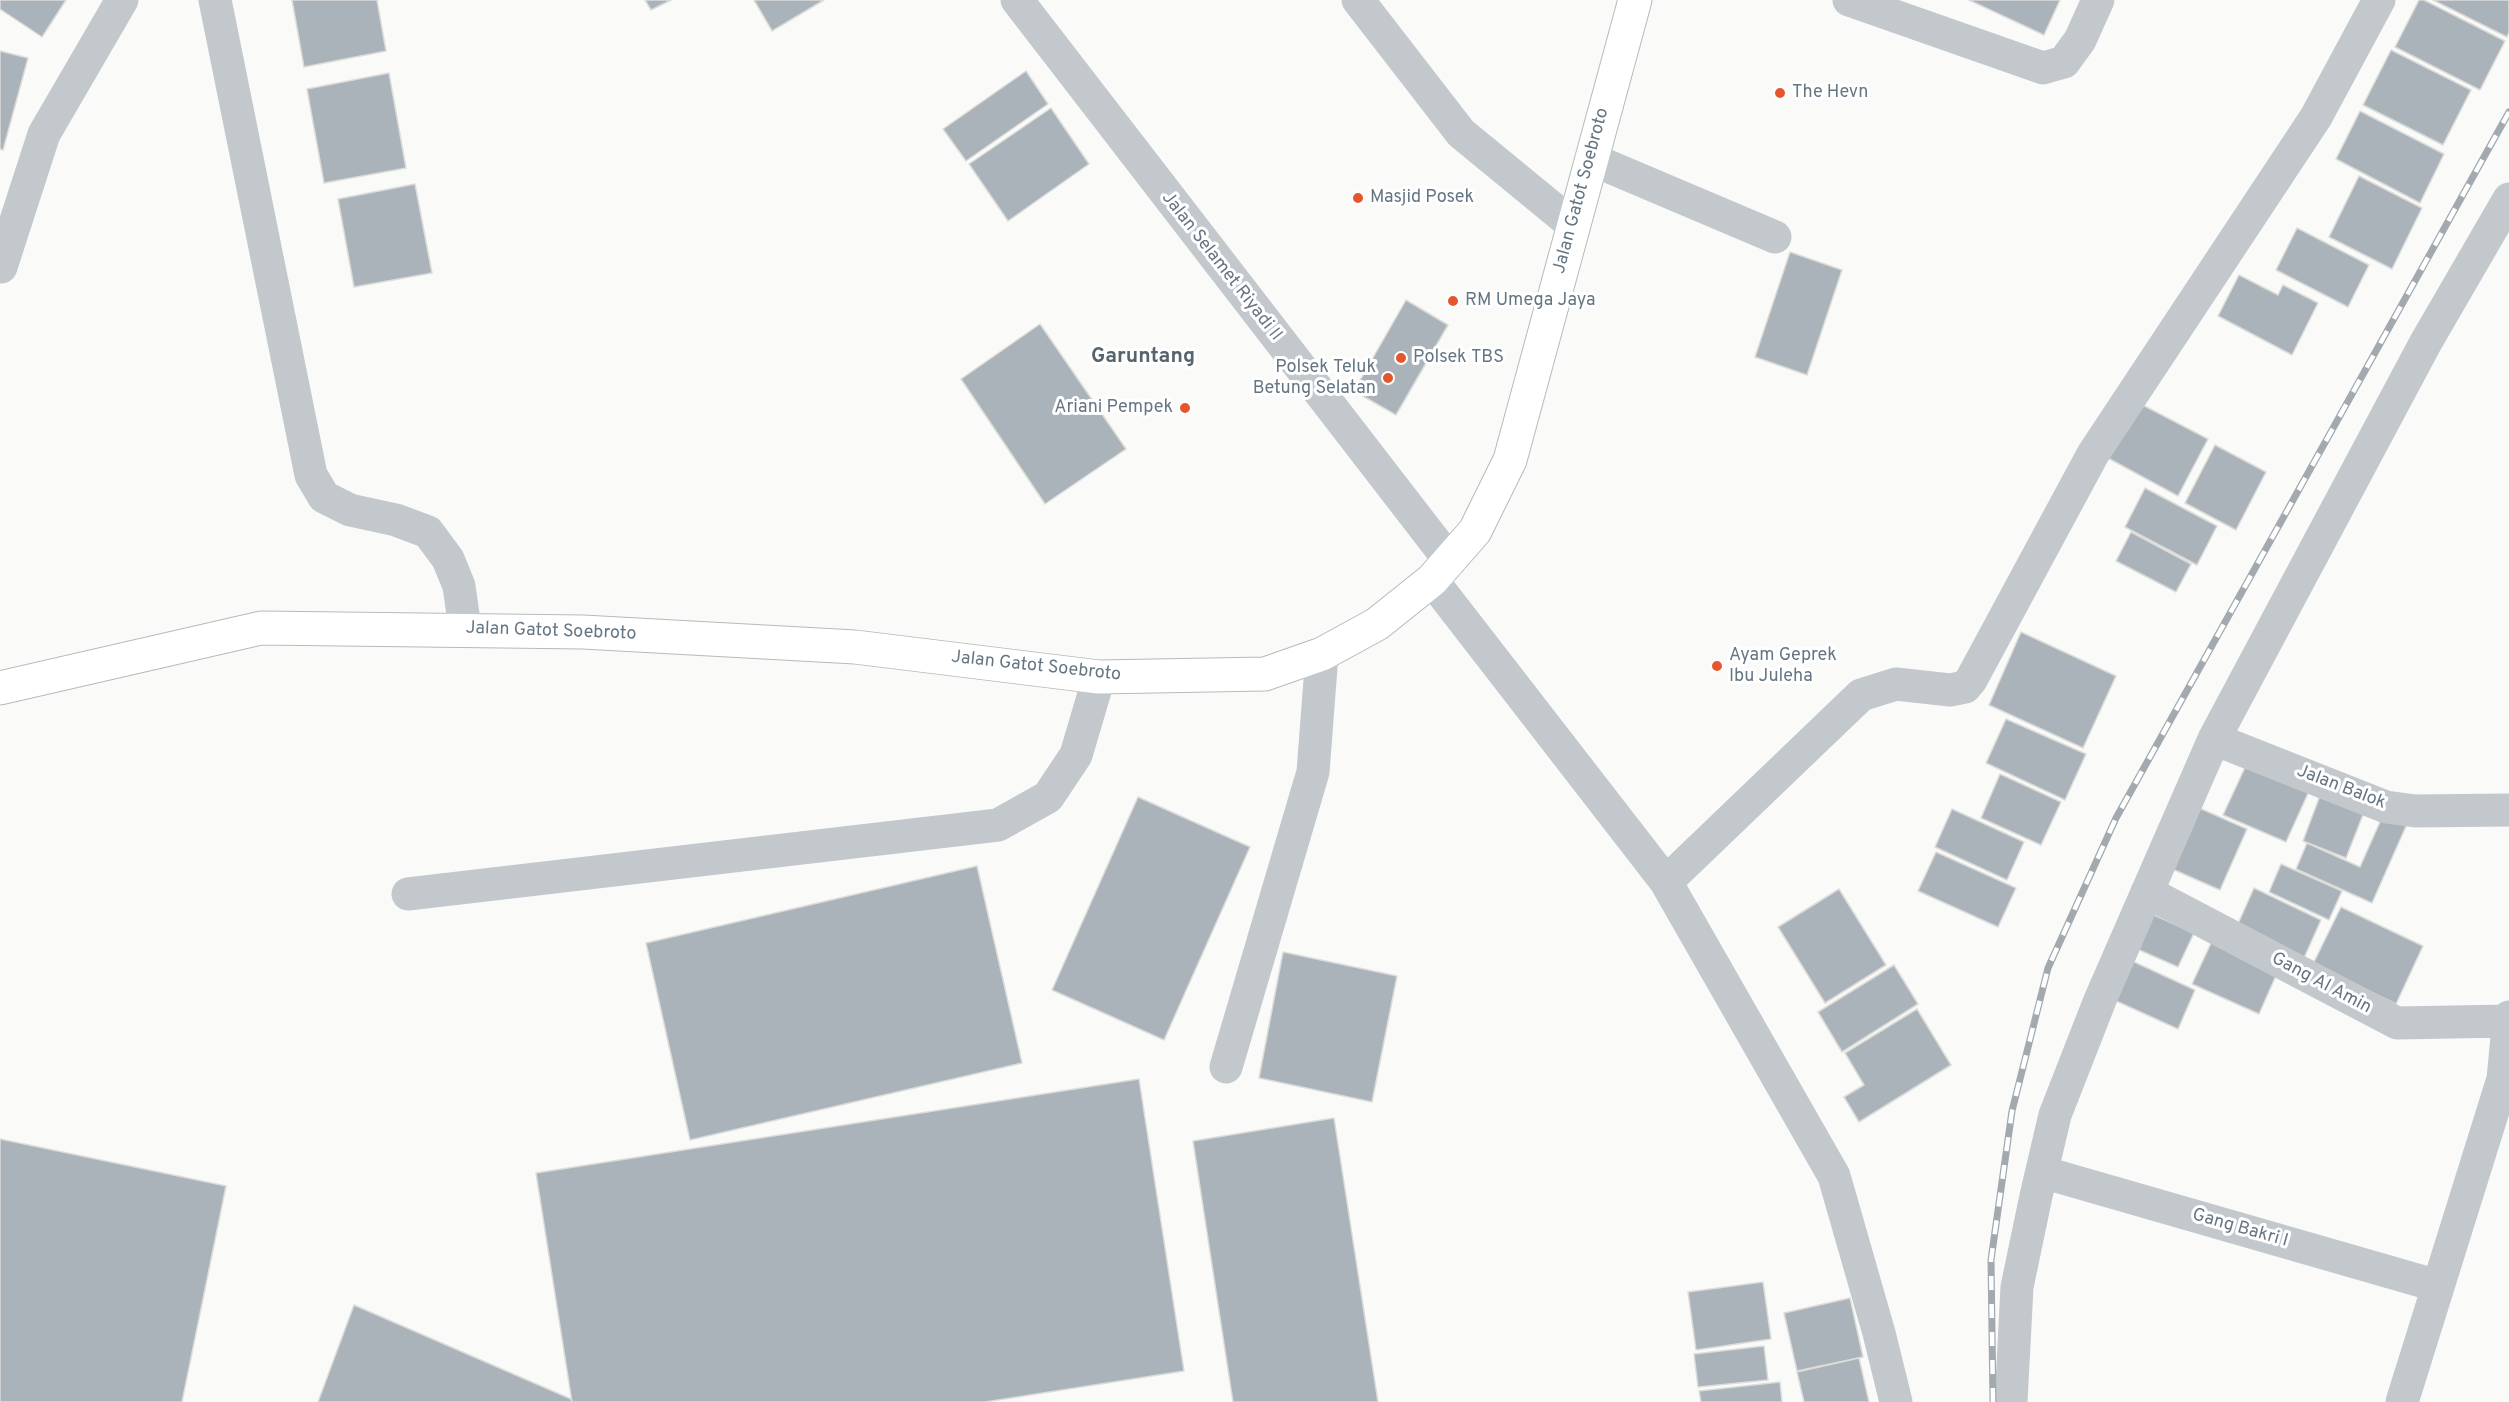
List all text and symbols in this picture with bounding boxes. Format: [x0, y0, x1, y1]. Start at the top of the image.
place label: The Hevn [1792, 82, 1868, 104]
marker: The Hevn [1773, 86, 1787, 100]
street label: Jalan Gatot Soebroto [1549, 106, 1615, 276]
place label: Masjid Posek [1370, 187, 1474, 209]
street label: Jalan Selamet Riyadi II [1156, 188, 1286, 346]
marker: Masjid Posek [1351, 191, 1365, 205]
place label: RM Umega Jaya [1465, 290, 1595, 312]
marker: RM Umega Jaya [1446, 294, 1460, 308]
district label: Garuntang [1091, 345, 1195, 371]
place label: Polsek TBS [1413, 347, 1504, 369]
marker: Polsek TBS [1394, 351, 1408, 365]
place label: Polsek Teluk Betung Selatan [1253, 357, 1376, 400]
marker: Polsek Teluk Betung Selatan [1381, 371, 1395, 385]
place label: Ariani Pempek [1054, 397, 1173, 419]
marker: Ariani Pempek [1178, 401, 1192, 415]
street label: Jalan Gatot Soebroto [465, 618, 637, 646]
place label: Ayam Geprek Ibu Juleha [1729, 645, 1837, 688]
street label: Jalan Gatot Soebroto [950, 647, 1122, 687]
marker: Ayam Geprek Ibu Juleha [1710, 659, 1724, 673]
street label: Jalan Balok [2293, 761, 2389, 815]
street label: Gang Al Amin [2267, 949, 2375, 1019]
street label: Gang Bakri I [2190, 1205, 2290, 1253]

